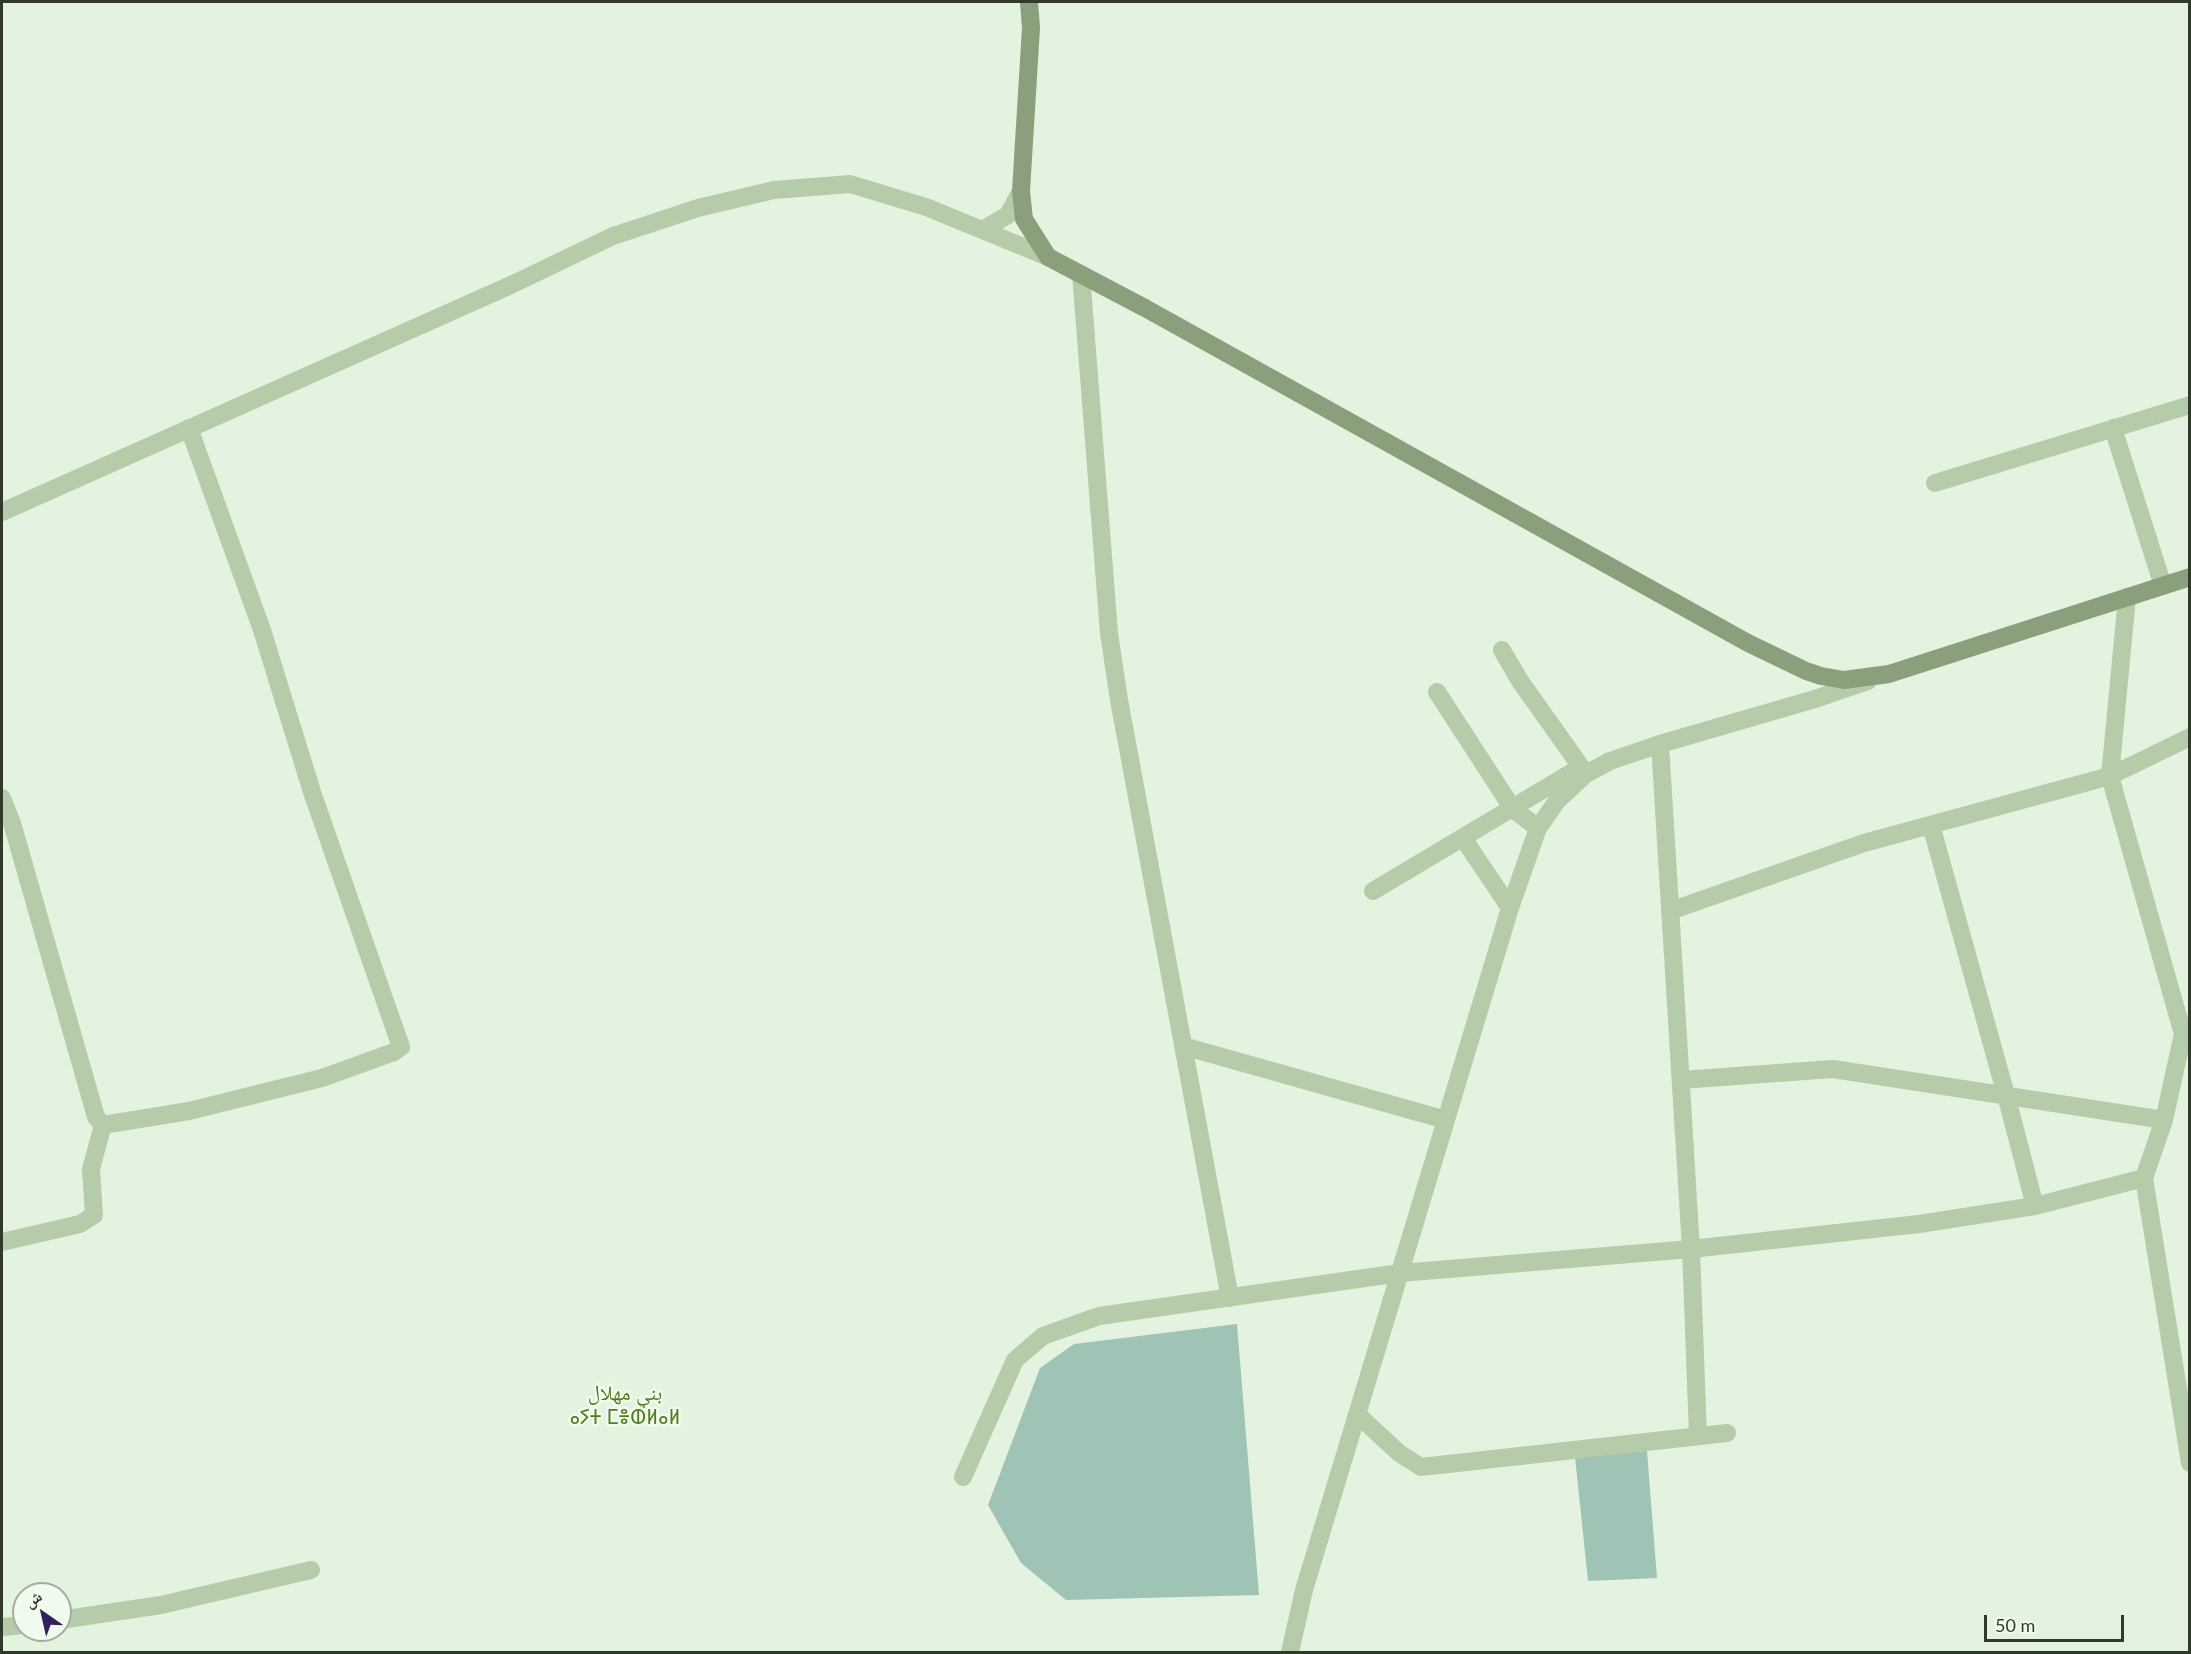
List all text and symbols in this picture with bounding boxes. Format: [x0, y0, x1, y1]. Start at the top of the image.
district label: بني مهلال ⴰⵢⵜ ⵎⴻⵀⵍⴰⵍ [570, 1380, 680, 1430]
north arrow [12, 1582, 72, 1642]
text: ش [20, 1586, 45, 1611]
scale bar [1987, 1603, 2126, 1641]
text: 50 m [1995, 1614, 2035, 1636]

